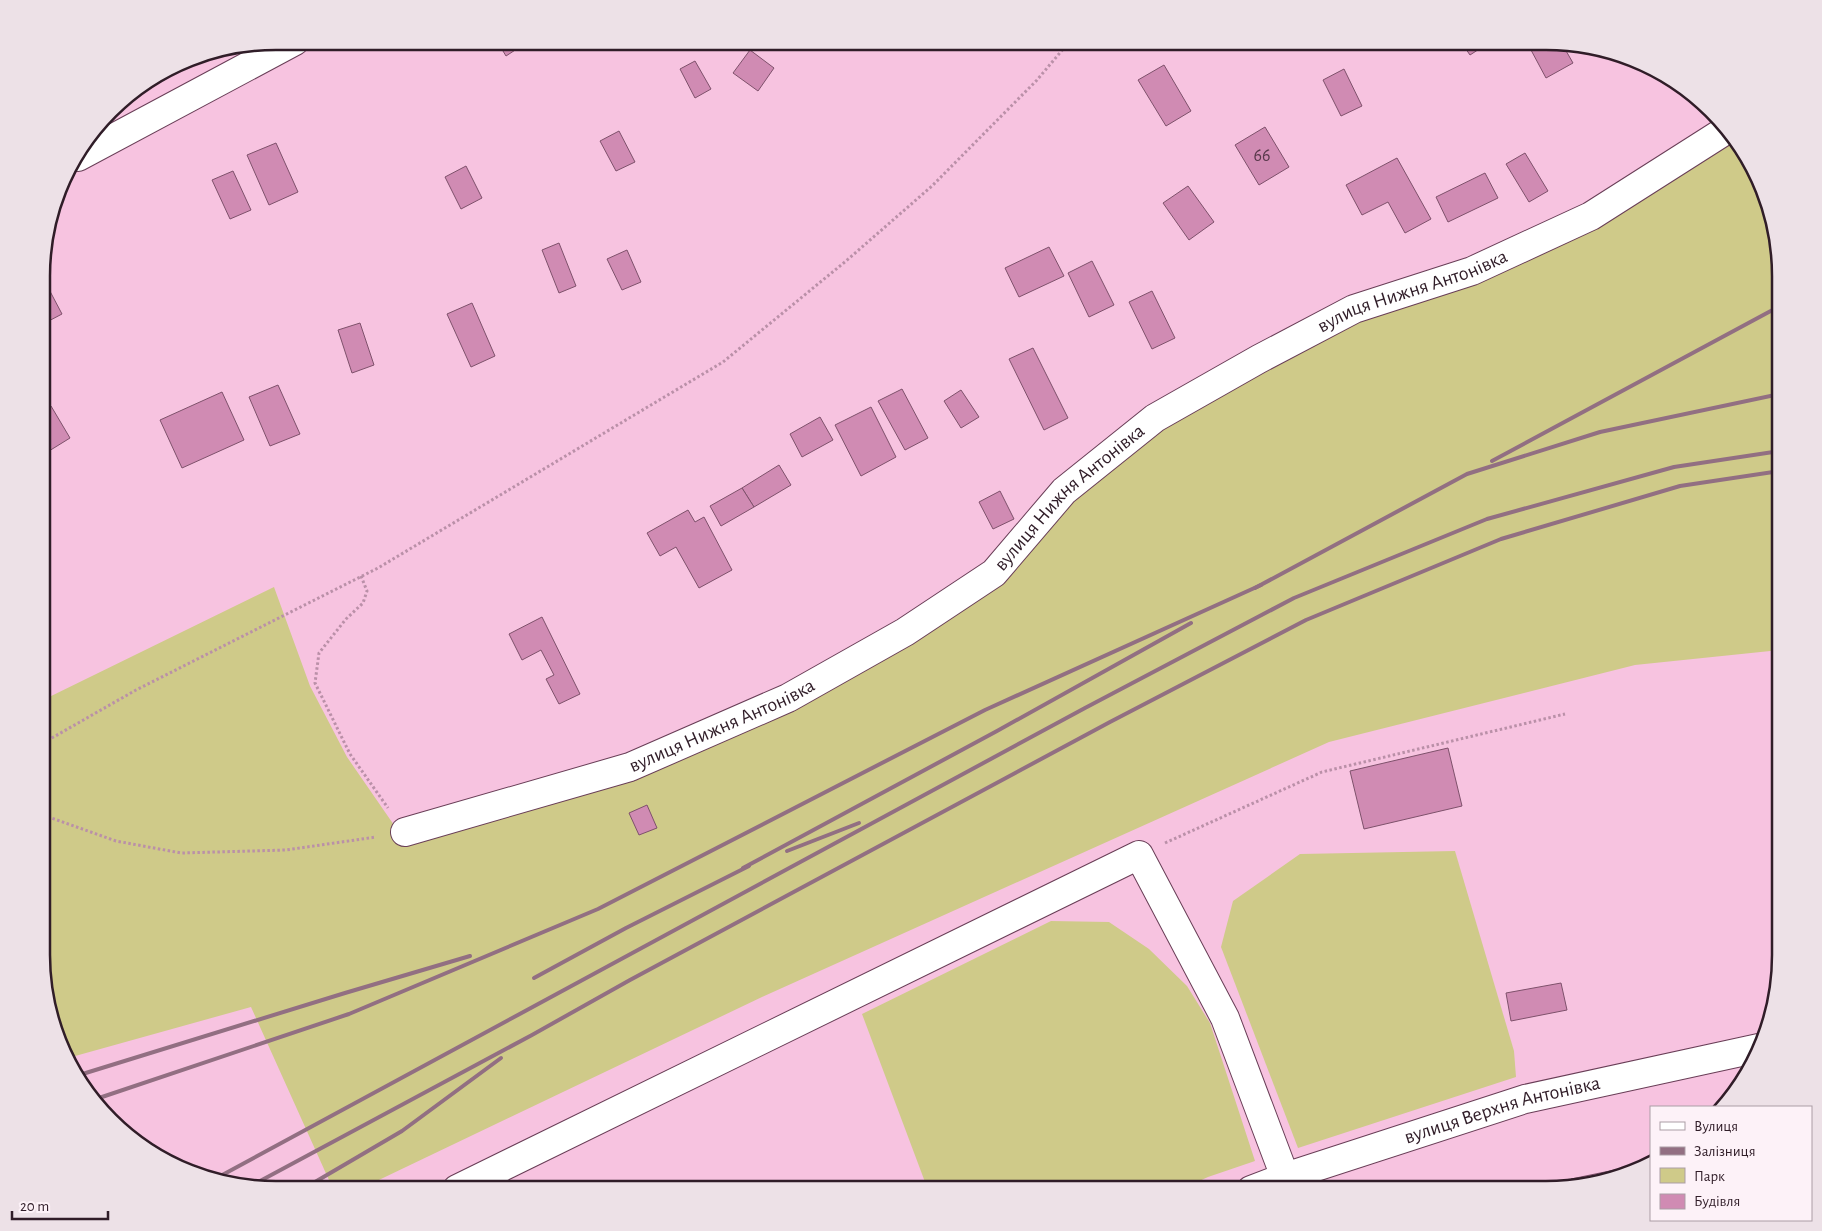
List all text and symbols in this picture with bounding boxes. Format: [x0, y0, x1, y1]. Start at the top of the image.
house number: 66 [1254, 147, 1270, 165]
street label: вулиця Нижня Антонівка [1314, 246, 1510, 336]
street label: вулиця Нижня Антонівка [991, 420, 1148, 575]
street label: вулиця Нижня Антонівка [626, 675, 818, 776]
street label: вулиця Верхня Антонівка [1402, 1073, 1602, 1148]
legend [1650, 1106, 1812, 1221]
text: Вулиця [1694, 1119, 1738, 1134]
text: Залізниця [1694, 1144, 1755, 1159]
text: Парк [1694, 1169, 1725, 1184]
scale bar [12, 1188, 109, 1220]
text: Будівля [1694, 1194, 1740, 1209]
text: 20 m [20, 1199, 49, 1214]

